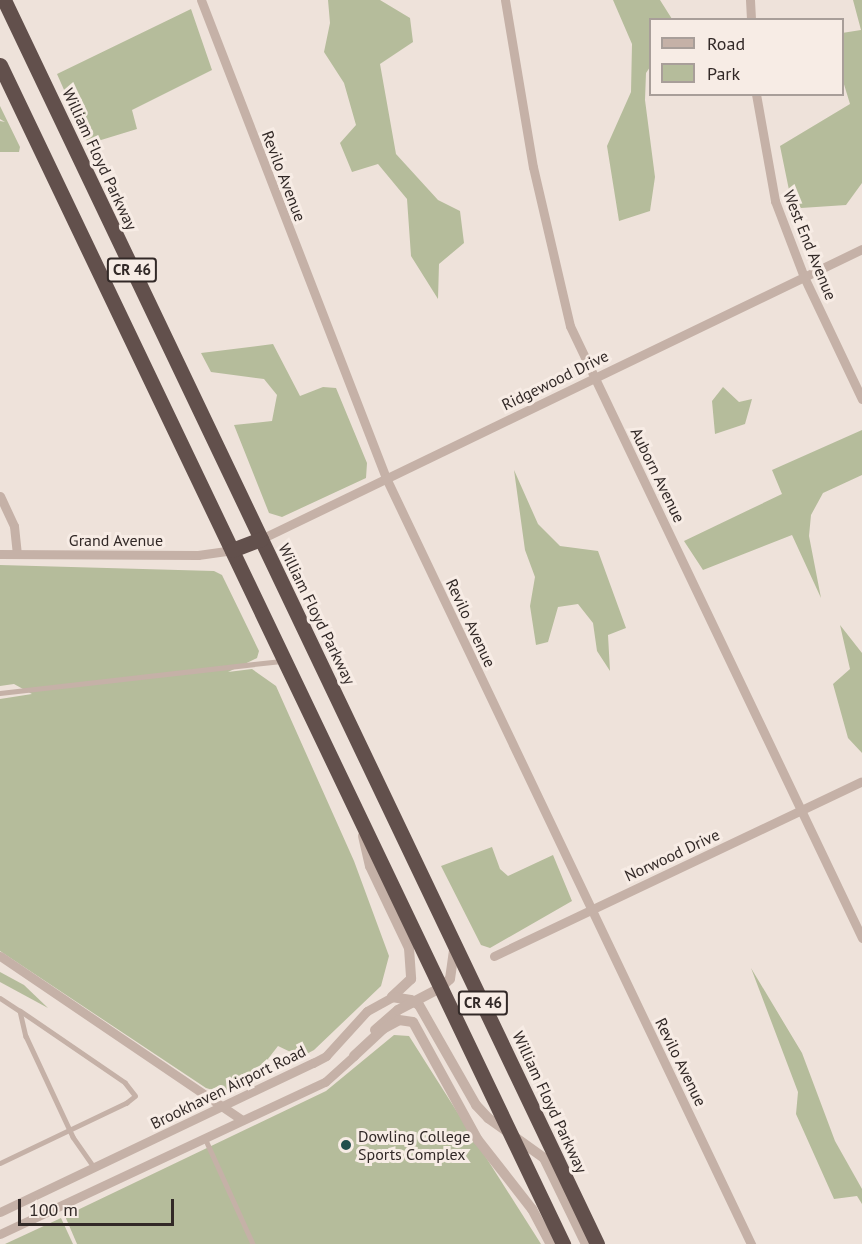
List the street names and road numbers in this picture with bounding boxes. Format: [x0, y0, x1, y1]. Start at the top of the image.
street label: William Floyd Parkway [59, 85, 141, 233]
street label: Revilo Avenue [258, 128, 310, 224]
street label: West End Avenue [779, 187, 841, 303]
road number: CR 46 [106, 258, 158, 282]
street label: Ridgewood Drive [498, 346, 612, 414]
street label: Auborn Avenue [627, 424, 689, 526]
street label: Grand Avenue [69, 530, 163, 550]
street label: William Floyd Parkway [274, 540, 360, 688]
street label: Revilo Avenue [442, 575, 500, 671]
street label: Norwood Drive [622, 825, 722, 885]
road number: CR 46 [458, 991, 508, 1015]
street label: Revilo Avenue [651, 1015, 711, 1109]
street label: William Floyd Parkway [509, 1028, 591, 1176]
street label: Brookhaven Airport Road [147, 1041, 309, 1133]

